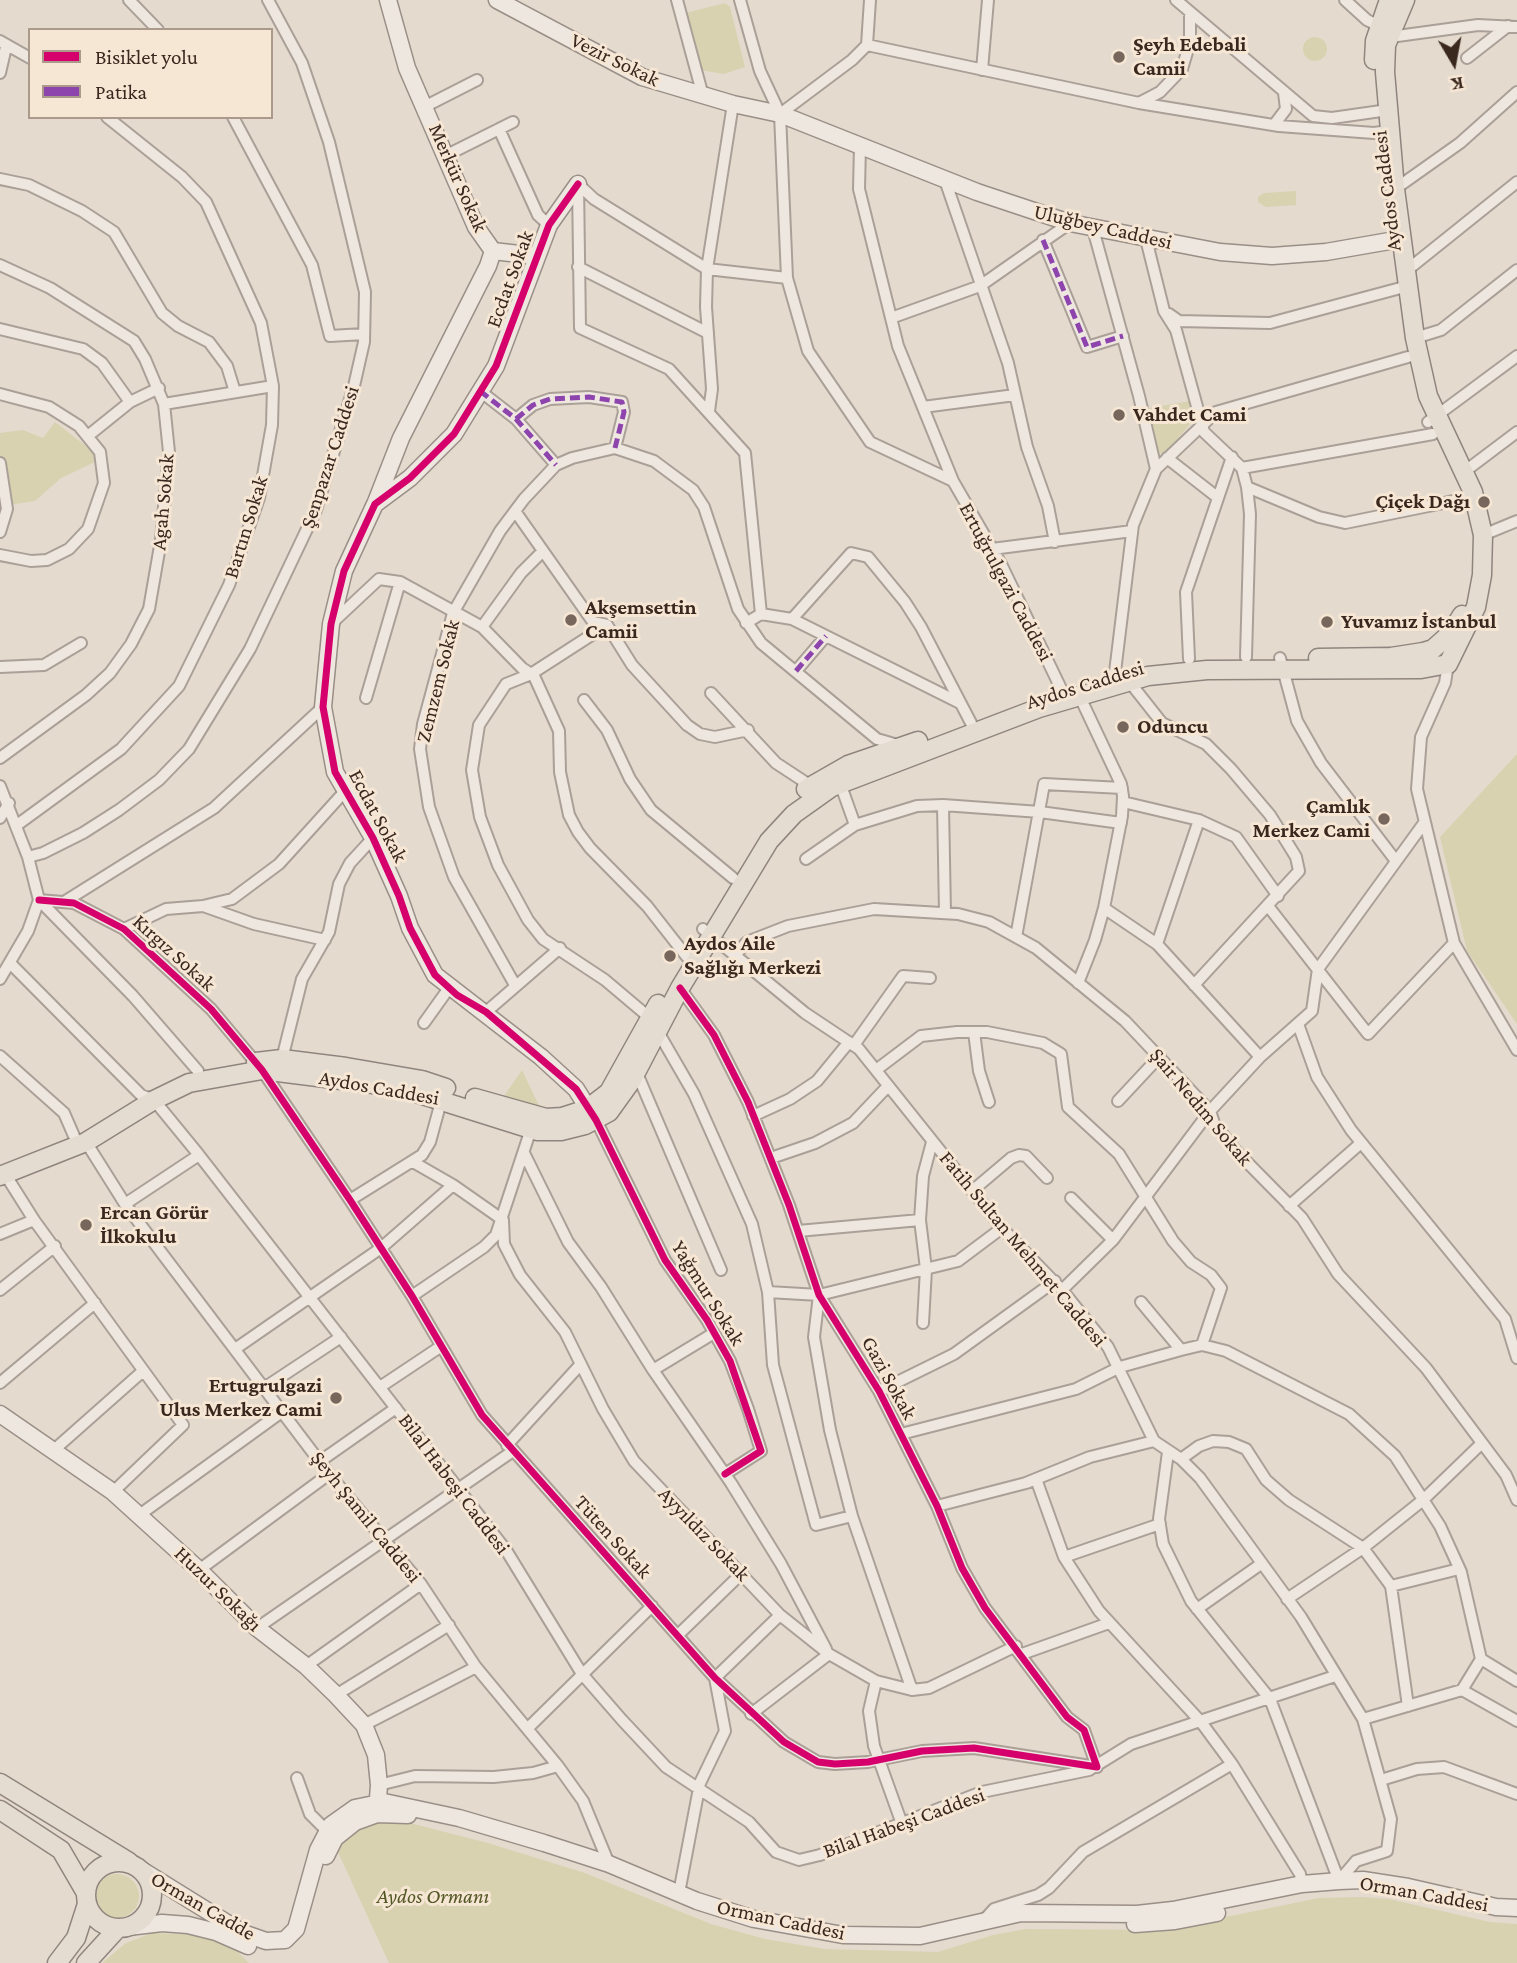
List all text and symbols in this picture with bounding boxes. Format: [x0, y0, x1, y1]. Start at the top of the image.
legend [28, 28, 273, 119]
street label: Vezir Sokak [566, 28, 664, 92]
north arrow [1419, 28, 1489, 98]
place label: Şeyh Edebali Camii [1133, 32, 1246, 82]
text: Bisiklet yolu [95, 45, 198, 69]
marker: Şeyh Edebali Camii [1111, 49, 1127, 65]
text: K [1450, 73, 1466, 96]
text: Patika [95, 80, 147, 104]
street label: Merkür Sokak [423, 120, 493, 236]
street label: Aydos Caddesi [1367, 129, 1407, 253]
street label: Uluğbey Caddesi [1031, 199, 1175, 255]
street label: Ecdat Sokak [481, 227, 539, 331]
street label: Şenpazar Caddesi [295, 383, 365, 531]
place label: Vahdet Cami [1133, 402, 1246, 428]
marker: Vahdet Cami [1111, 407, 1127, 423]
street label: Agah Sokak [146, 453, 180, 551]
street label: Bartın Sokak [218, 473, 274, 581]
place label: Çiçek Dağı [1375, 489, 1470, 515]
marker: Çiçek Dağı [1476, 494, 1492, 510]
street label: Ertuğrulgazi Caddesi [953, 498, 1059, 666]
place label: Akşemsettin Camii [585, 595, 696, 645]
place label: Yuvamız İstanbul [1341, 609, 1496, 635]
marker: Akşemsettin Camii [563, 612, 579, 628]
marker: Yuvamız İstanbul [1319, 614, 1335, 630]
street label: Zemzem Sokak [411, 617, 465, 745]
street label: Aydos Caddesi [1023, 655, 1147, 715]
place label: Oduncu [1137, 714, 1208, 740]
marker: Oduncu [1115, 719, 1131, 735]
street label: Ecdat Sokak [343, 765, 413, 867]
place label: Çamlık Merkez Cami [1252, 794, 1370, 844]
marker: Çamlık Merkez Cami [1376, 811, 1392, 827]
street label: Kırgız Sokak [127, 909, 221, 997]
place label: Aydos Aile Sağlığı Merkezi [684, 931, 821, 981]
marker: Aydos Aile Sağlığı Merkezi [662, 948, 678, 964]
street label: Şair Nedim Sokak [1144, 1043, 1258, 1171]
street label: Aydos Caddesi [317, 1065, 441, 1111]
street label: Fatih Sultan Mehmet Caddesi [934, 1146, 1112, 1352]
place label: Ercan Görür İlkokulu [100, 1200, 209, 1250]
marker: Ercan Görür İlkokulu [78, 1217, 94, 1233]
street label: Yağmur Sokak [666, 1236, 750, 1350]
street label: Gazi Sokak [856, 1332, 922, 1424]
place label: Ertugrulgazi Ulus Merkez Cami [159, 1373, 322, 1423]
marker: Ertugrulgazi Ulus Merkez Cami [328, 1390, 344, 1406]
street label: Bilal Habeşi Caddesi [393, 1409, 515, 1559]
street label: Şeyh Şamil Caddesi [305, 1446, 427, 1588]
street label: Ayyıldız Sokak [653, 1482, 755, 1586]
street label: Tüten Sokak [569, 1490, 657, 1584]
street label: Huzur Sokağı [169, 1541, 267, 1637]
street label: Bilal Habeşi Caddesi [820, 1782, 988, 1864]
street label: Orman Cadde [146, 1866, 260, 1946]
street label: Orman Caddesi [1358, 1870, 1490, 1918]
park label: Aydos Ormanı [377, 1884, 489, 1910]
street label: Orman Caddesi [715, 1894, 847, 1946]

